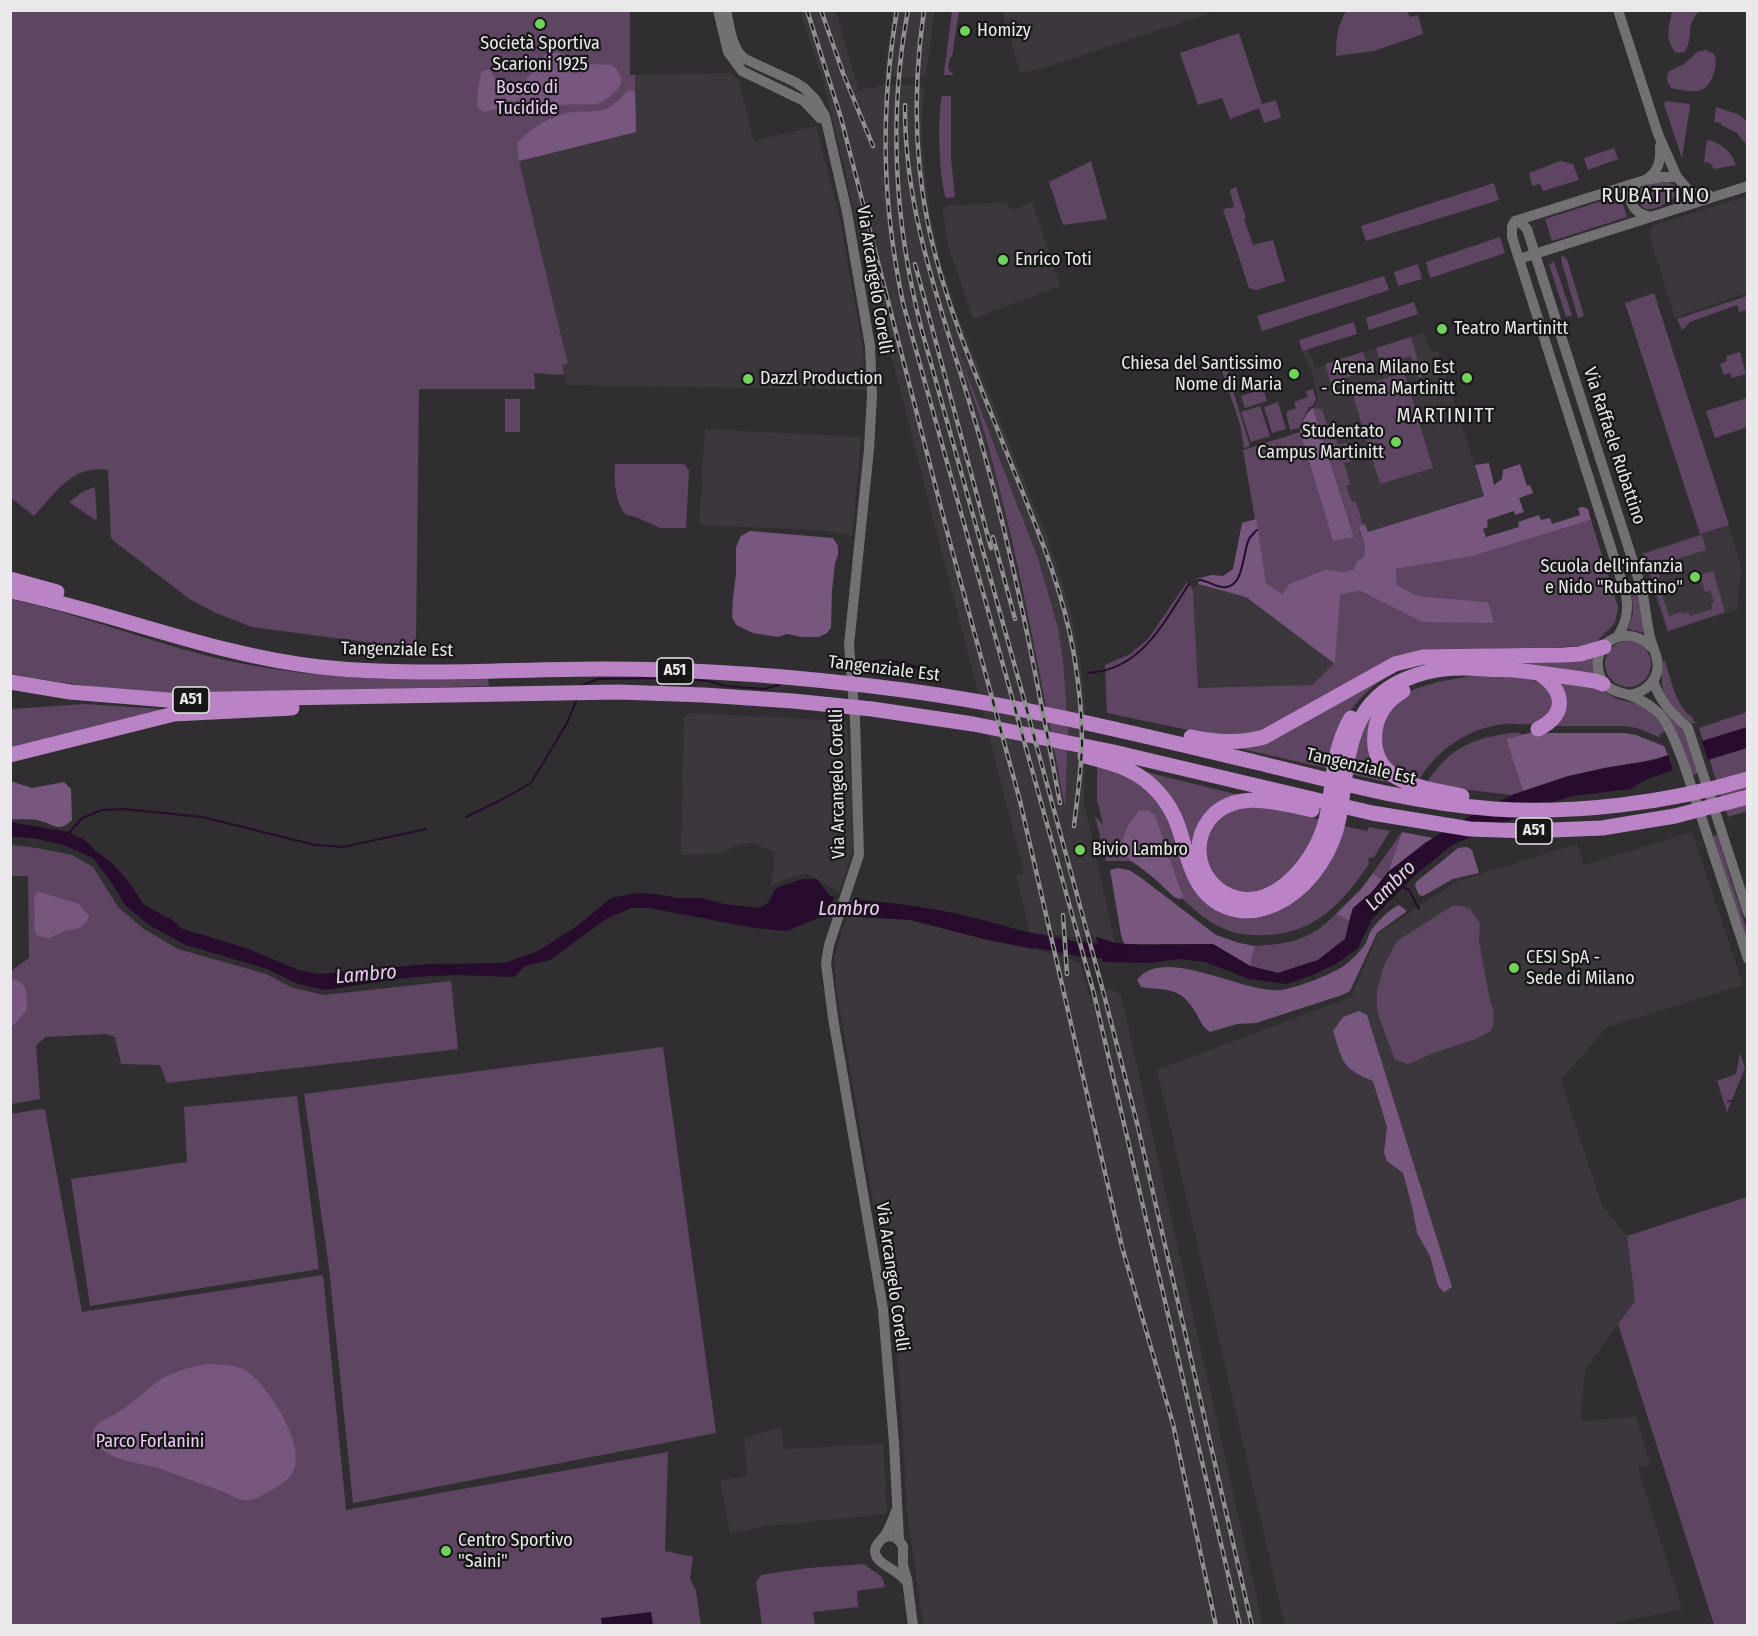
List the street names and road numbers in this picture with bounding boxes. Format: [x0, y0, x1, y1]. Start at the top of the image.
street label: Via Arcangelo Corelli [852, 204, 896, 356]
street label: Via Raffaele Rubattino [1578, 365, 1650, 527]
street label: Tangenziale Est [341, 638, 453, 662]
street label: Tangenziale Est [827, 651, 941, 687]
road number: A51 [657, 658, 693, 684]
road number: A51 [173, 687, 209, 713]
street label: Via Arcangelo Corelli [826, 709, 850, 859]
street label: Tangenziale Est [1304, 744, 1418, 790]
road number: A51 [1516, 818, 1552, 844]
street label: Via Arcangelo Corelli [871, 1201, 913, 1353]

